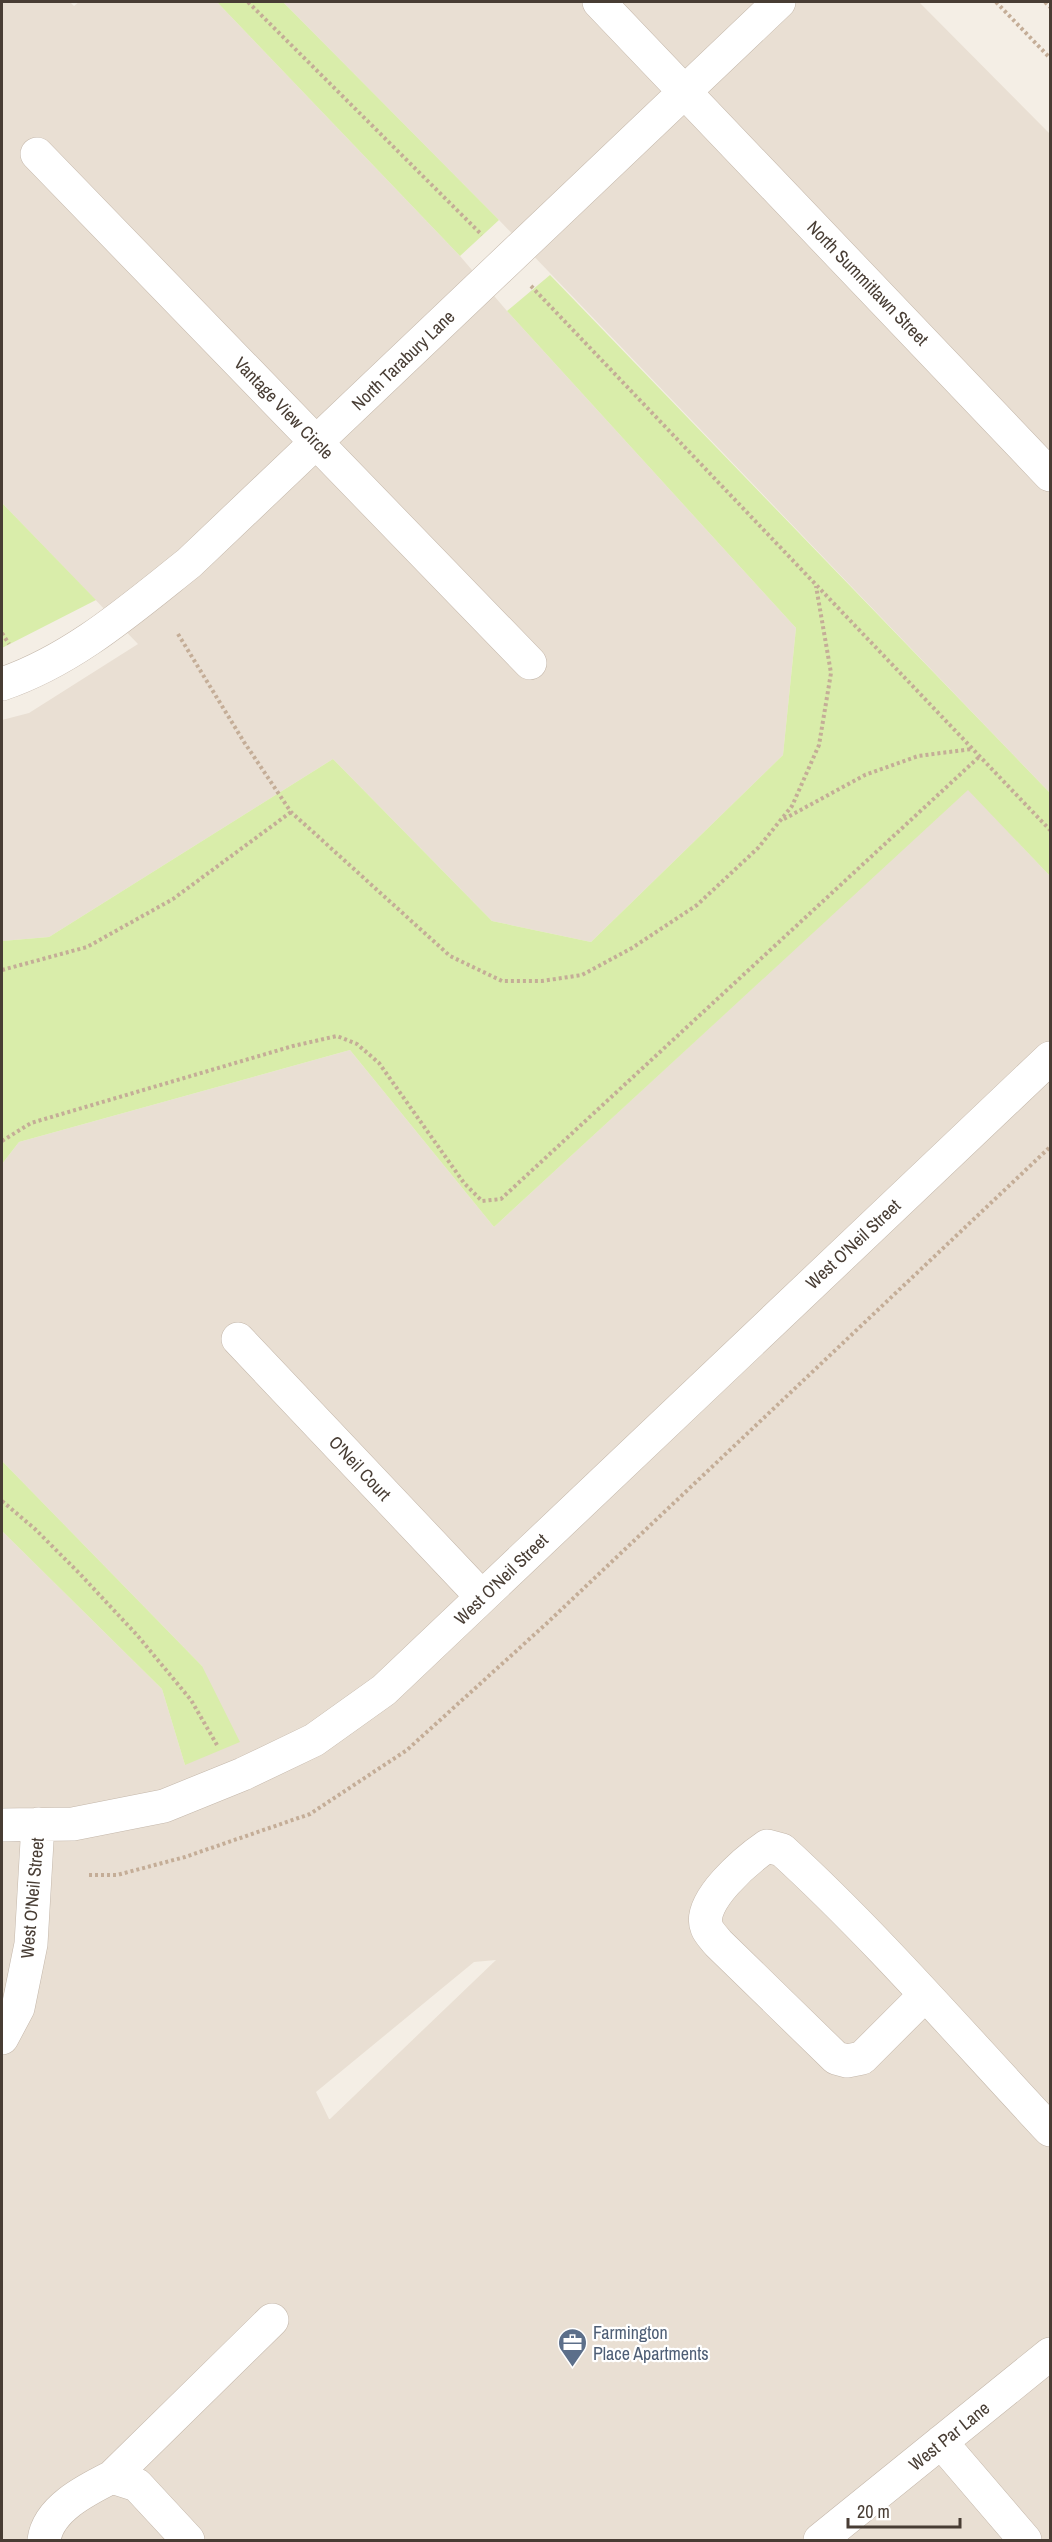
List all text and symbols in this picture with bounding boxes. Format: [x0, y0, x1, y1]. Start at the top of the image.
street label: North Summitlawn Street [802, 215, 934, 351]
street label: North Tarabury Lane [346, 304, 460, 416]
street label: Vantage View Circle [229, 351, 339, 465]
street label: West O'Neil Street [800, 1193, 906, 1295]
street label: O'Neil Court [323, 1430, 397, 1506]
street label: West O'Neil Street [449, 1528, 553, 1630]
street label: West O'Neil Street [14, 1836, 50, 1960]
place label: Farmington Place Apartments [593, 2320, 709, 2366]
office icon: Farmington Place Apartments [556, 2326, 588, 2368]
street label: West Par Lane [903, 2396, 995, 2476]
scale bar [848, 2491, 960, 2529]
text: 20 m [857, 2499, 890, 2524]

